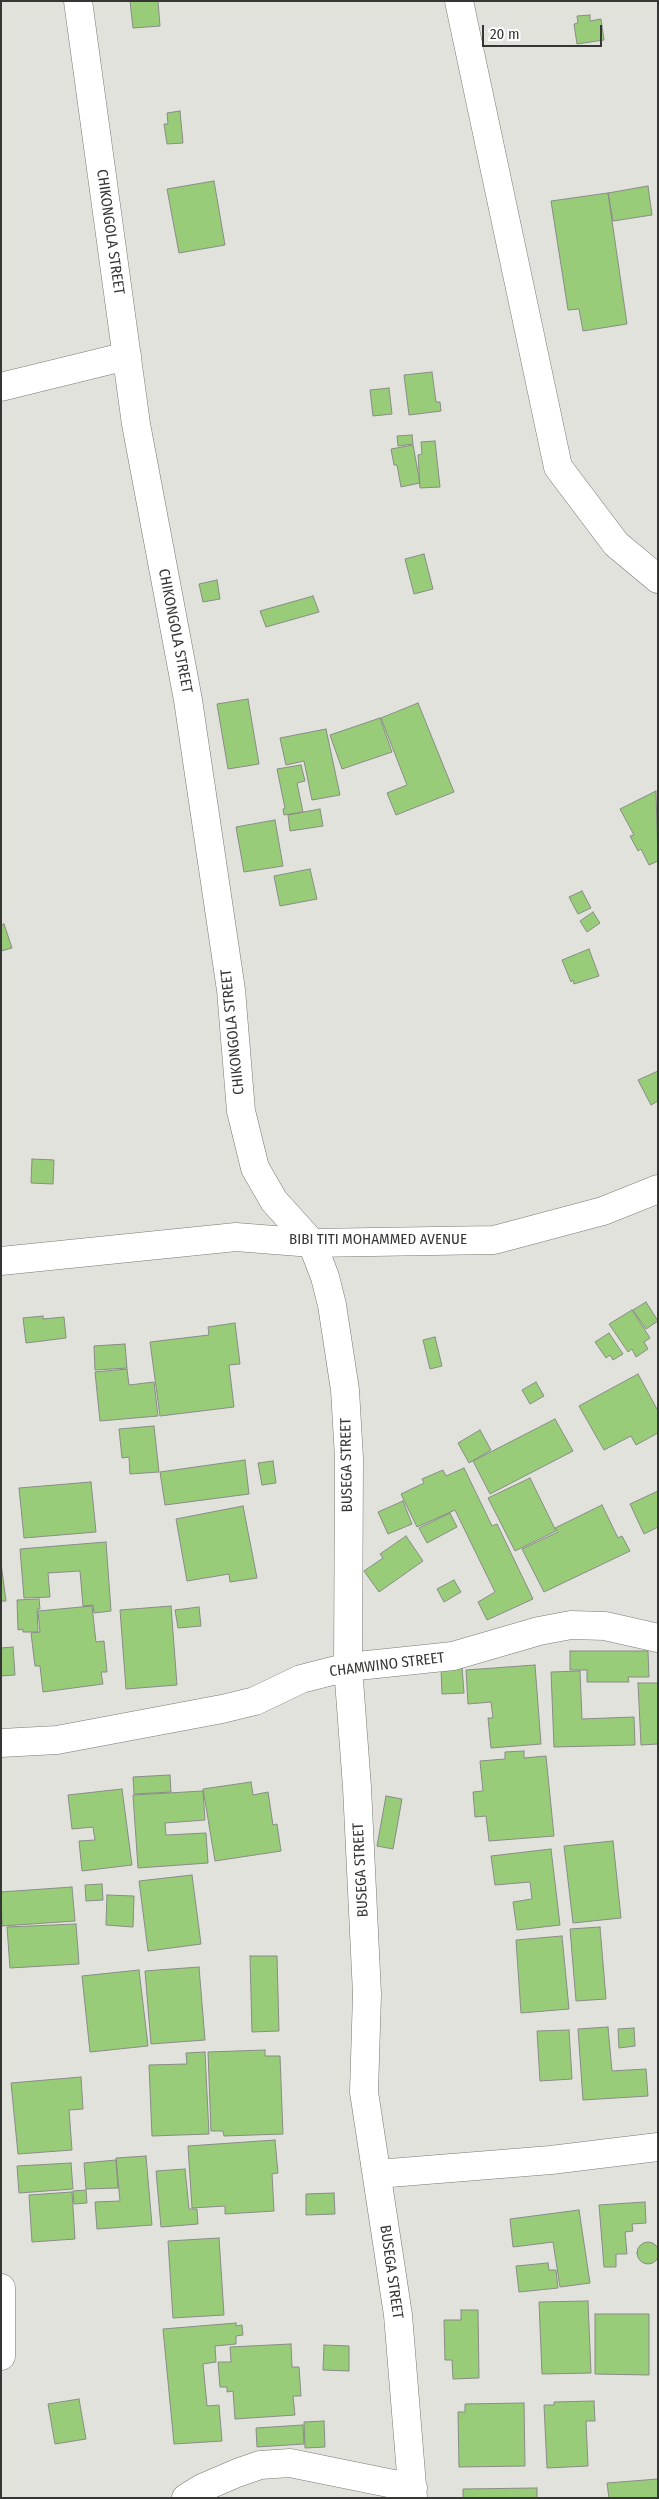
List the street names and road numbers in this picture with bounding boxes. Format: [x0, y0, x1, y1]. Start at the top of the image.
street label: CHIKONGOLA STREET [92, 168, 128, 296]
street label: CHIKONGOLA STREET [154, 567, 196, 695]
street label: CHIKONGOLA STREET [217, 968, 249, 1096]
street label: BIBI TITI MOHAMMED AVENUE [289, 1231, 467, 1249]
street label: BUSEGA STREET [337, 1418, 357, 1512]
street label: CHAMWINO STREET [328, 1649, 446, 1681]
street label: BUSEGA STREET [350, 1822, 372, 1918]
street label: BUSEGA STREET [376, 2224, 406, 2320]

